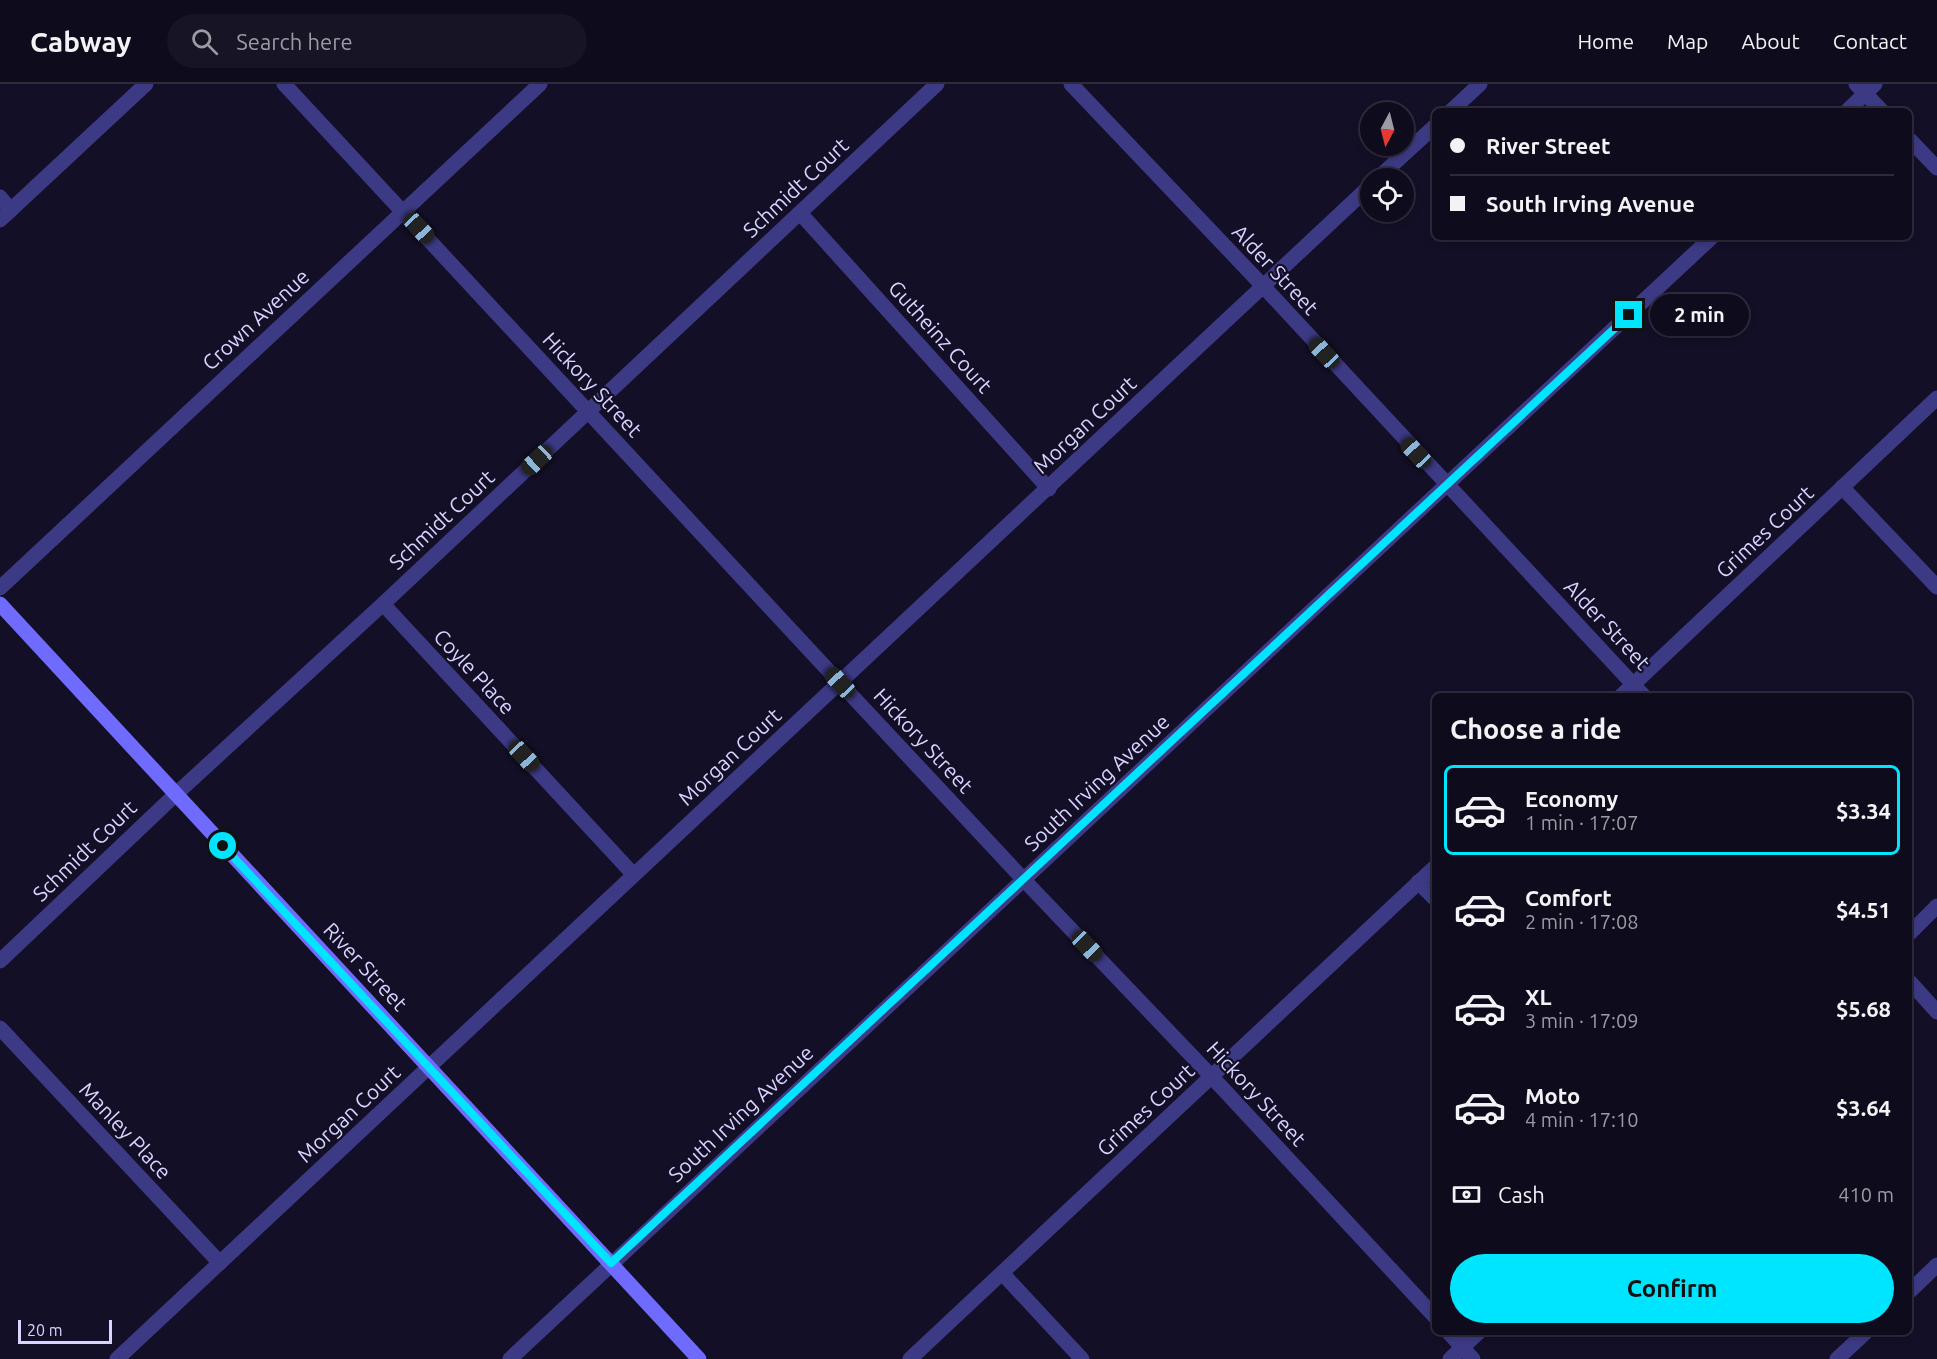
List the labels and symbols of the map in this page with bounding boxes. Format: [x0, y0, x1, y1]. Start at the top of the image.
north arrow [1360, 102, 1414, 156]
street label: Schmidt Court [738, 133, 853, 242]
car [400, 209, 438, 247]
street label: Alder Street [1228, 219, 1324, 319]
street label: Crown Avenue [197, 264, 314, 375]
street label: Gutheinz Court [884, 275, 997, 397]
callout: 2 min [1650, 294, 1749, 336]
route end [1615, 301, 1642, 328]
street label: Hickory Street [538, 327, 647, 441]
car [1305, 334, 1343, 372]
street label: Morgan Court [1028, 371, 1141, 478]
car [1397, 434, 1435, 472]
car [518, 441, 556, 479]
street label: Schmidt Court [384, 465, 499, 574]
street label: Grimes Court [1711, 480, 1818, 582]
street label: Alder Street [1560, 574, 1656, 674]
street label: Coyle Place [429, 624, 520, 719]
car [821, 664, 859, 702]
street label: Hickory Street [869, 683, 978, 797]
street label: Morgan Court [673, 703, 786, 810]
street label: South Irving Avenue [1019, 709, 1174, 856]
car [505, 737, 543, 775]
street label: Schmidt Court [28, 795, 141, 906]
route start [209, 832, 236, 859]
street label: River Street [319, 917, 412, 1015]
car [1068, 927, 1106, 965]
street label: Hickory Street [1202, 1036, 1311, 1150]
street label: South Irving Avenue [663, 1040, 818, 1187]
street label: Grimes Court [1092, 1058, 1199, 1160]
street label: Morgan Court [292, 1060, 405, 1167]
street label: Manley Place [75, 1077, 177, 1184]
scale bar [18, 1317, 112, 1344]

